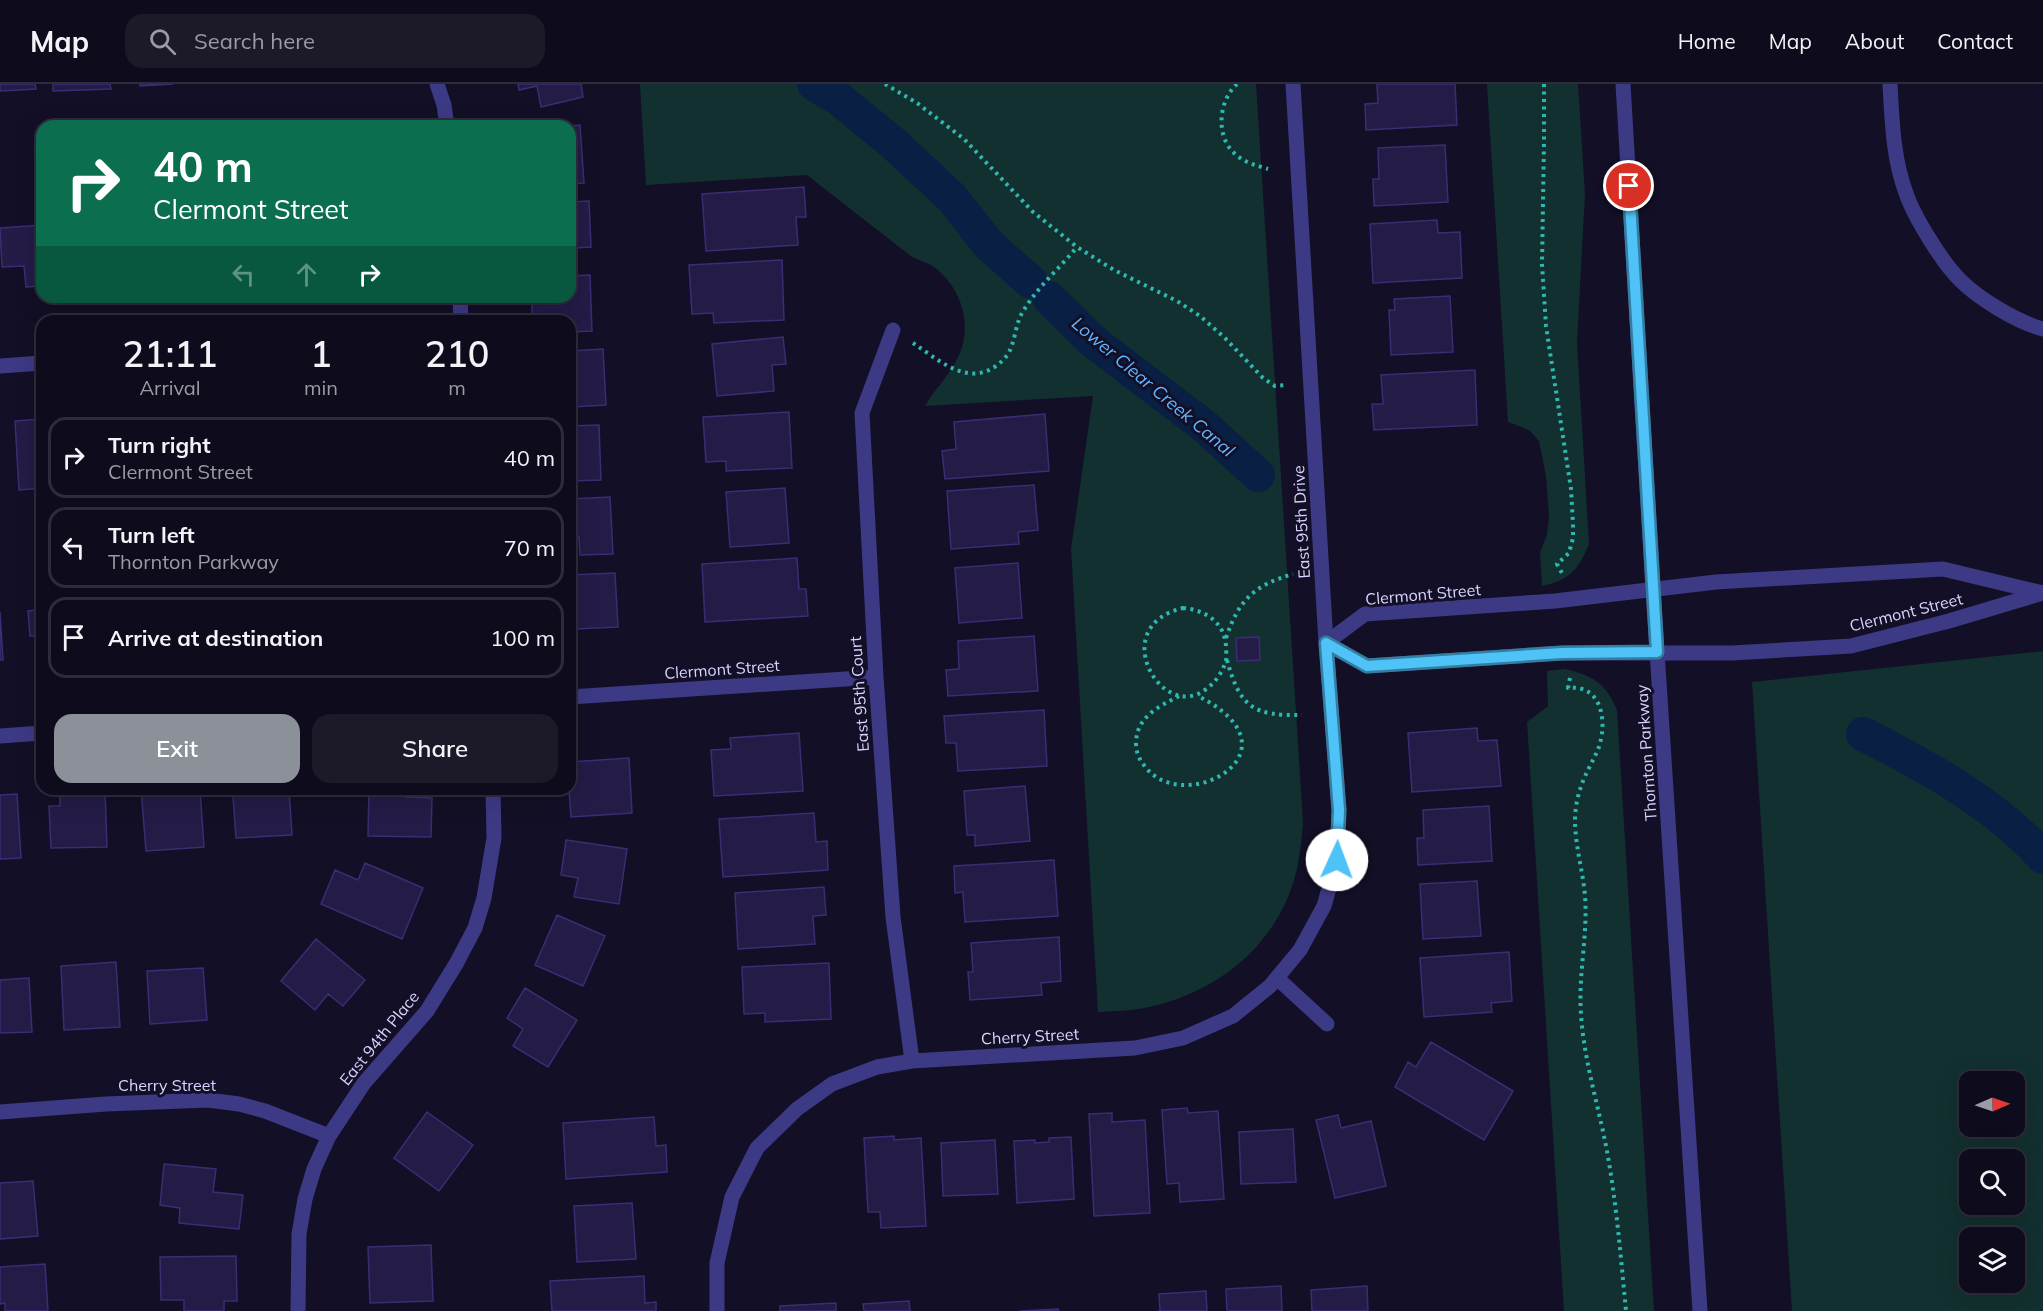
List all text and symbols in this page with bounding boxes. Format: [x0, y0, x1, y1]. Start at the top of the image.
search box [125, 14, 545, 68]
text: Map [30, 24, 89, 59]
icon: search [146, 25, 179, 58]
text: Search here [194, 27, 315, 55]
text: Home [1678, 28, 1736, 54]
text: Map [1769, 28, 1812, 54]
text: About [1845, 28, 1904, 54]
text: Contact [1937, 28, 2013, 54]
text: 40 m [153, 140, 253, 193]
icon: right [54, 144, 132, 222]
pin [1603, 160, 1654, 211]
icon: arrive [1612, 169, 1645, 202]
text: Clermont Street [153, 192, 349, 226]
icon: left [227, 258, 260, 291]
icon: ahead [290, 258, 323, 291]
icon: right [353, 258, 386, 291]
water label: Lower Clear Creek Canal [1067, 312, 1240, 462]
text: 21:11 [123, 331, 217, 376]
text: 1 [310, 331, 332, 376]
text: 210 [425, 331, 489, 376]
text: Arrival [139, 375, 201, 400]
text: min [304, 375, 338, 400]
text: m [448, 375, 466, 400]
text: Turn right [108, 431, 211, 459]
icon: right [57, 441, 90, 474]
text: 40 m [504, 444, 555, 472]
text: Clermont Street [108, 459, 253, 484]
street label: East 95th Drive [1288, 465, 1314, 579]
text: Turn left [108, 521, 195, 549]
icon: left [57, 531, 90, 564]
text: 70 m [504, 534, 555, 562]
text: Thornton Parkway [108, 549, 279, 574]
street label: Clermont Street [1364, 579, 1482, 609]
street label: Clermont Street [1847, 588, 1965, 636]
icon: arrive [57, 621, 90, 654]
text: Arrive at destination [108, 624, 323, 652]
text: 100 m [490, 624, 555, 652]
street label: East 95th Court [845, 635, 873, 752]
street label: Clermont Street [664, 655, 781, 683]
street label: Thornton Parkway [1631, 684, 1661, 822]
button: Exit [54, 714, 300, 783]
button: Share [312, 714, 558, 783]
position arrow [1305, 828, 1369, 892]
street label: East 94th Place [335, 987, 423, 1089]
street label: Cherry Street [981, 1023, 1080, 1049]
north arrow [1959, 1071, 2025, 1137]
map controls [1959, 1071, 2025, 1293]
street label: Cherry Street [118, 1075, 216, 1095]
button: search [1959, 1149, 2025, 1215]
button: layers [1959, 1227, 2025, 1293]

